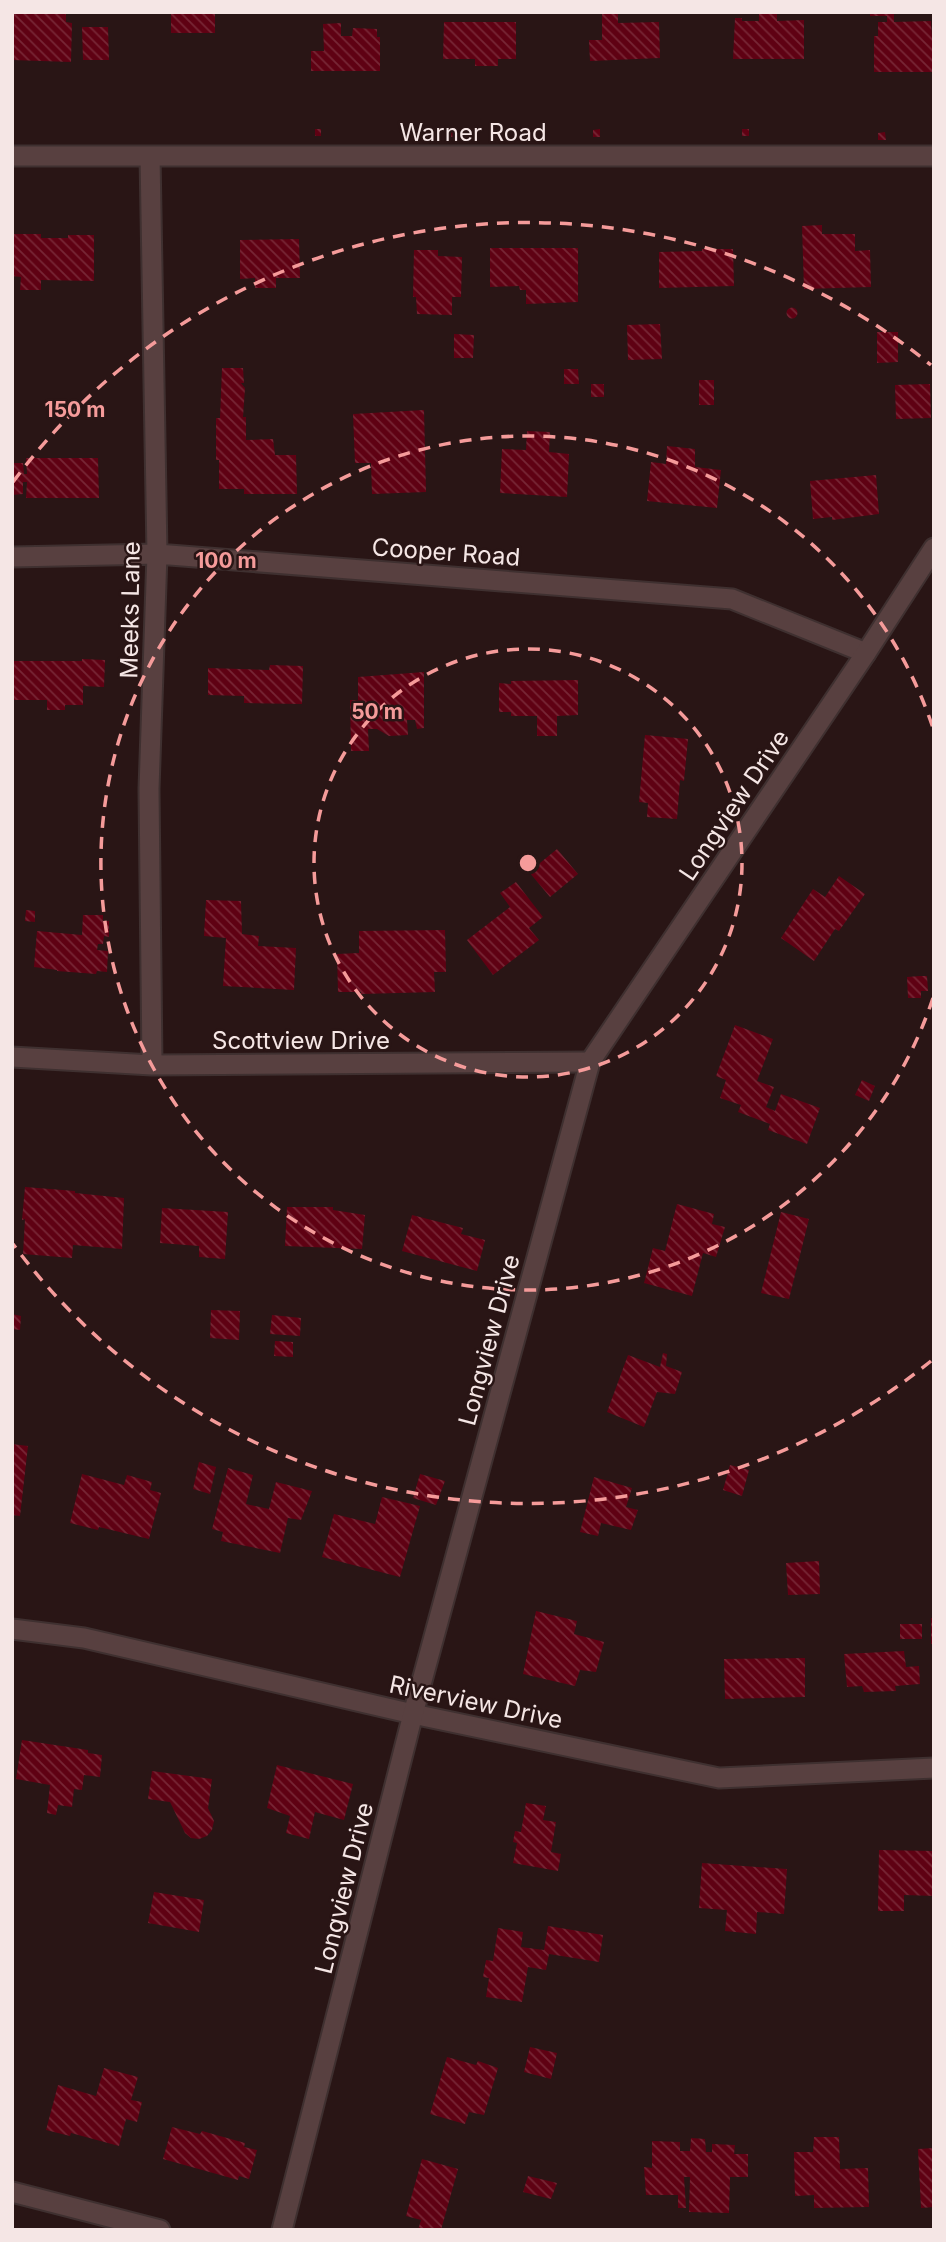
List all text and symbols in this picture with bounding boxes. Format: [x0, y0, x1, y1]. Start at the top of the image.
street label: Warner Road [399, 118, 547, 147]
text: 150 m [45, 397, 105, 422]
street label: Cooper Road [371, 532, 521, 572]
street label: Meeks Lane [114, 541, 146, 679]
text: 100 m [195, 548, 257, 573]
text: 50 m [351, 699, 403, 724]
street label: Longview Drive [673, 724, 795, 886]
centre of rings [516, 851, 540, 875]
street label: Scottview Drive [212, 1026, 390, 1055]
street label: Longview Drive [452, 1251, 526, 1429]
street label: Riverview Drive [387, 1669, 565, 1735]
street label: Longview Drive [309, 1799, 379, 1977]

